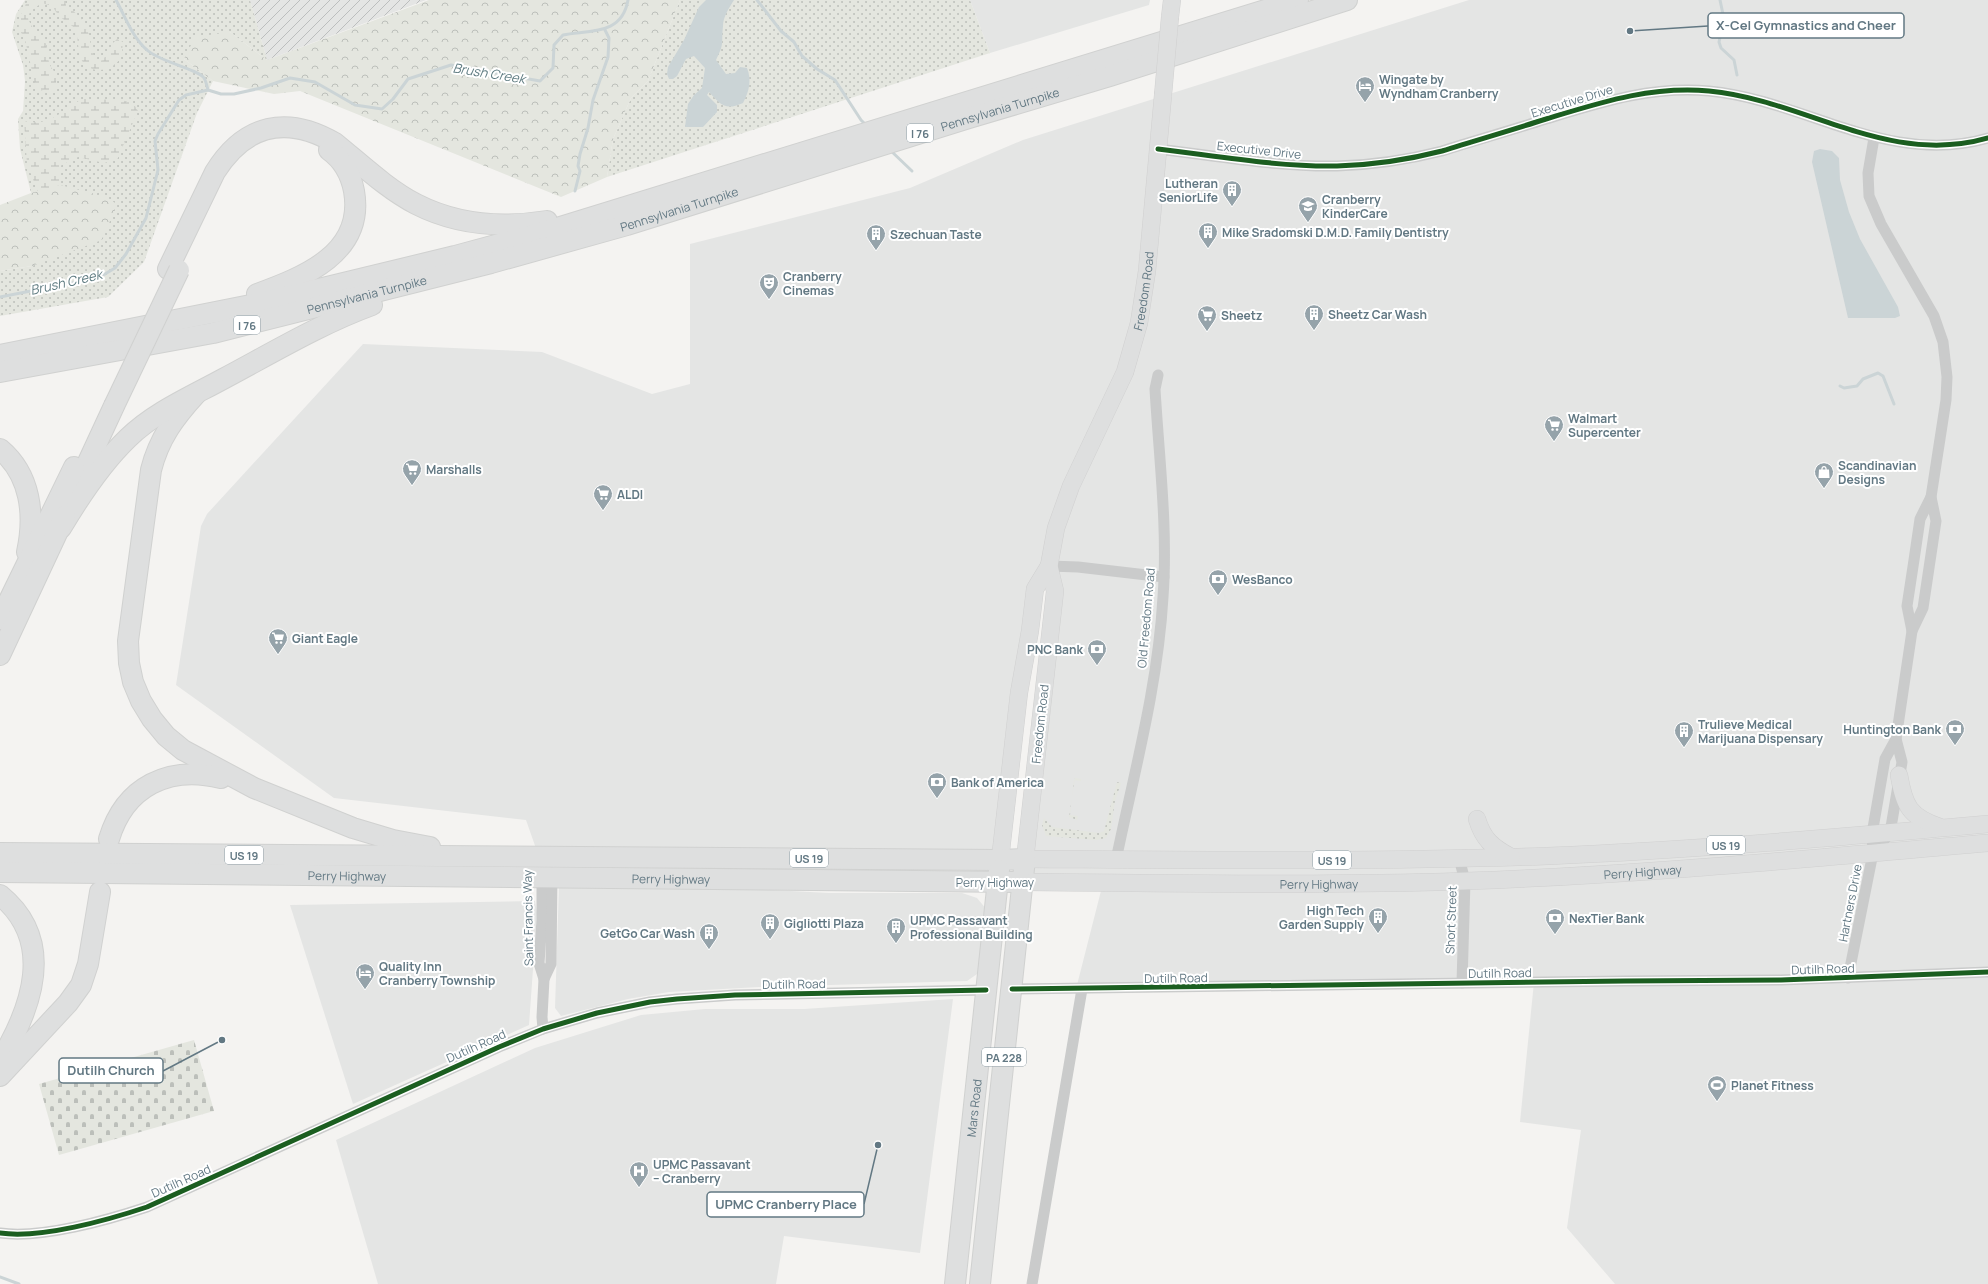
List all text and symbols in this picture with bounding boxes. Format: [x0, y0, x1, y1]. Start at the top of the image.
callout: X-Cel Gymnastics and Cheer [1708, 13, 1904, 38]
text: X-Cel Gymnastics and Cheer [1716, 16, 1896, 34]
water label: Brush Creek [452, 58, 529, 88]
place label: Wingate by Wyndham Cranberry [1379, 71, 1499, 102]
hotel icon: Wingate by Wyndham Cranberry [1354, 75, 1376, 103]
street label: Executive Drive [1529, 80, 1615, 122]
street label: Pennsylvania Turnpike [939, 83, 1061, 135]
road number: I 76 [907, 124, 933, 142]
street label: Executive Drive [1216, 137, 1302, 163]
place label: Lutheran SeniorLife [1159, 175, 1218, 206]
building icon: Lutheran SeniorLife [1221, 179, 1243, 207]
street label: Pennsylvania Turnpike [618, 182, 740, 235]
place label: Cranberry KinderCare [1322, 191, 1388, 222]
school or university icon: Cranberry KinderCare [1297, 195, 1319, 223]
building icon: Mike Sradomski D.M.D. Family Dentistry [1197, 221, 1219, 249]
building icon: Szechuan Taste [865, 223, 887, 251]
place label: Mike Sradomski D.M.D. Family Dentistry [1222, 224, 1449, 241]
place label: Szechuan Taste [890, 226, 982, 243]
street label: Freedom Road [1129, 251, 1157, 332]
water label: Brush Creek [28, 264, 106, 299]
place label: Cranberry Cinemas [783, 268, 842, 299]
street label: Pennsylvania Turnpike [305, 271, 428, 318]
theatre icon: Cranberry Cinemas [758, 272, 780, 300]
building icon: Sheetz Car Wash [1303, 303, 1325, 331]
supermarket icon: Sheetz [1196, 304, 1218, 332]
place label: Sheetz Car Wash [1328, 306, 1427, 323]
place label: Sheetz [1221, 307, 1262, 324]
road number: I 76 [234, 316, 260, 334]
place label: Walmart Supercenter [1568, 410, 1641, 441]
supermarket icon: Walmart Supercenter [1543, 414, 1565, 442]
place label: Scandinavian Designs [1838, 457, 1916, 488]
supermarket icon: Marshalls [401, 458, 423, 486]
place label: Marshalls [426, 461, 482, 478]
shop icon: Scandinavian Designs [1813, 461, 1835, 489]
supermarket icon: ALDI [592, 483, 614, 511]
place label: ALDI [617, 486, 643, 503]
street label: Old Freedom Road [1133, 567, 1159, 669]
bank icon: WesBanco [1207, 568, 1229, 596]
place label: WesBanco [1232, 571, 1293, 588]
supermarket icon: Giant Eagle [267, 627, 289, 655]
place label: Giant Eagle [292, 630, 358, 647]
bank icon: PNC Bank [1086, 638, 1108, 666]
place label: PNC Bank [1027, 641, 1084, 658]
street label: Freedom Road [1027, 684, 1053, 764]
place label: Trulieve Medical Marijuana Dispensary [1698, 716, 1823, 747]
bank icon: Huntington Bank [1944, 718, 1966, 746]
building icon: Trulieve Medical Marijuana Dispensary [1673, 720, 1695, 748]
place label: Huntington Bank [1843, 721, 1942, 738]
bank icon: Bank of America [926, 771, 948, 799]
place label: Bank of America [951, 774, 1044, 791]
road number: US 19 [1707, 836, 1745, 854]
road number: US 19 [225, 846, 263, 864]
road number: US 19 [790, 849, 828, 867]
road number: US 19 [1313, 851, 1351, 869]
street label: Perry Highway [1603, 860, 1683, 883]
street label: Hartners Drive [1834, 863, 1866, 943]
street label: Perry Highway [308, 867, 387, 884]
street label: Saint Francis Way [519, 869, 537, 966]
street label: Perry Highway [632, 870, 711, 887]
street label: Perry Highway [956, 874, 1035, 891]
street label: Perry Highway [1280, 875, 1359, 892]
street label: Short Street [1441, 885, 1461, 954]
place label: High Tech Garden Supply [1279, 902, 1364, 933]
building icon: High Tech Garden Supply [1367, 906, 1389, 934]
bank icon: NexTier Bank [1544, 907, 1566, 935]
place label: NexTier Bank [1569, 910, 1645, 927]
building icon: Gigliotti Plaza [759, 912, 781, 940]
place label: UPMC Passavant Professional Building [910, 912, 1033, 943]
place label: Gigliotti Plaza [784, 915, 864, 932]
building icon: UPMC Passavant Professional Building [885, 916, 907, 944]
building icon: GetGo Car Wash [698, 922, 720, 950]
place label: GetGo Car Wash [600, 925, 695, 942]
place label: Quality Inn Cranberry Township [379, 958, 495, 989]
street label: Dutilh Road [1791, 959, 1855, 979]
hotel icon: Quality Inn Cranberry Township [354, 962, 376, 990]
street label: Dutilh Road [1468, 964, 1532, 982]
street label: Dutilh Road [1144, 969, 1208, 987]
street label: Dutilh Road [762, 975, 826, 993]
street label: Dutilh Road [444, 1025, 508, 1067]
road number: PA 228 [982, 1048, 1026, 1066]
callout: Dutilh Church [59, 1058, 163, 1083]
text: Dutilh Church [67, 1061, 155, 1079]
sports icon: Planet Fitness [1706, 1074, 1728, 1102]
place label: Planet Fitness [1731, 1077, 1814, 1094]
street label: Mars Road [962, 1078, 985, 1138]
place label: UPMC Passavant – Cranberry [653, 1156, 751, 1187]
street label: Dutilh Road [149, 1160, 213, 1202]
hospital icon: UPMC Passavant – Cranberry [628, 1160, 650, 1188]
callout: UPMC Cranberry Place [707, 1192, 864, 1217]
text: UPMC Cranberry Place [715, 1195, 857, 1213]

